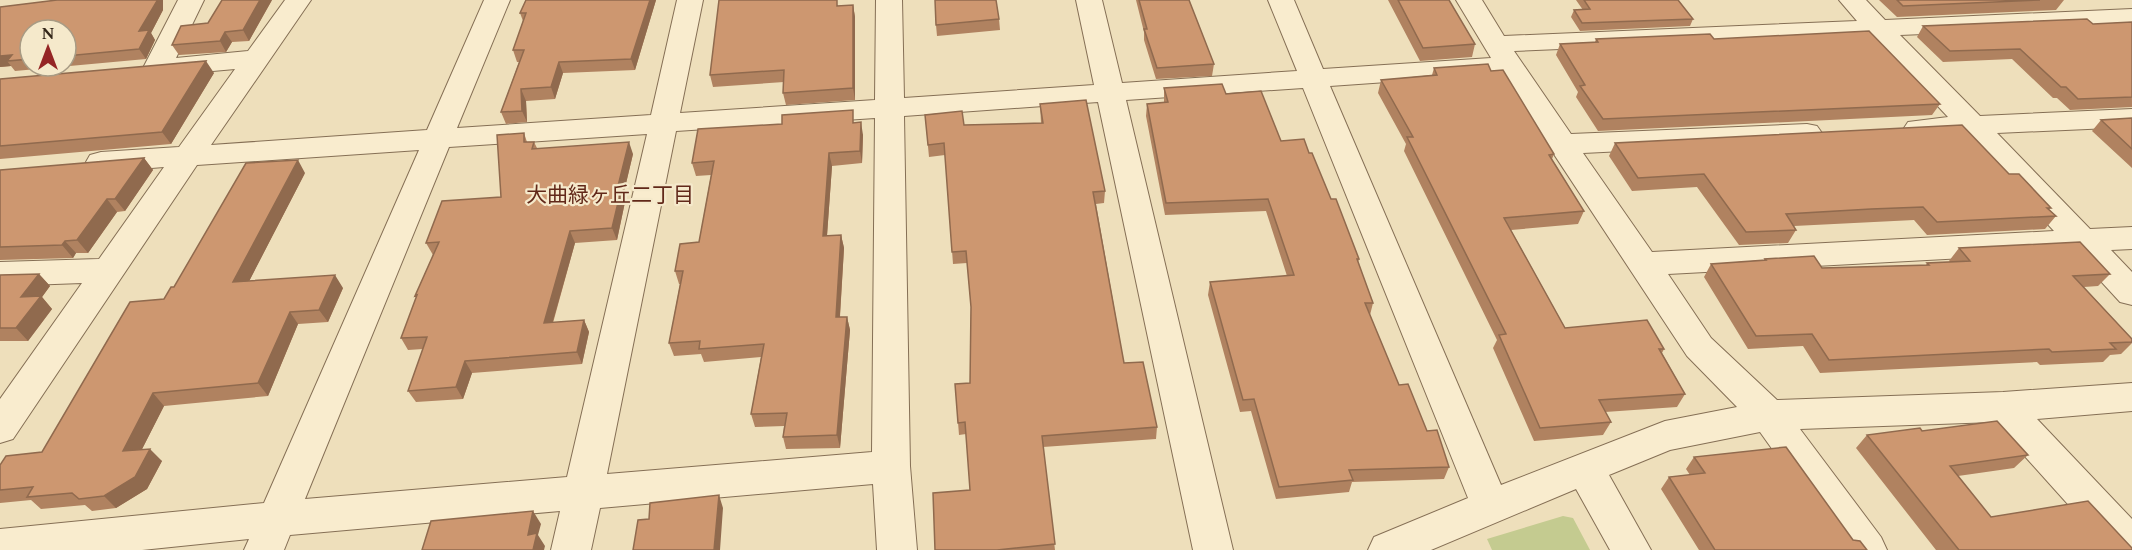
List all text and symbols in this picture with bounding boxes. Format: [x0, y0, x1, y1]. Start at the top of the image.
north arrow [18, 18, 78, 78]
text: N [41, 22, 55, 46]
district label: 大曲緑ヶ丘二丁目 [526, 180, 694, 212]

